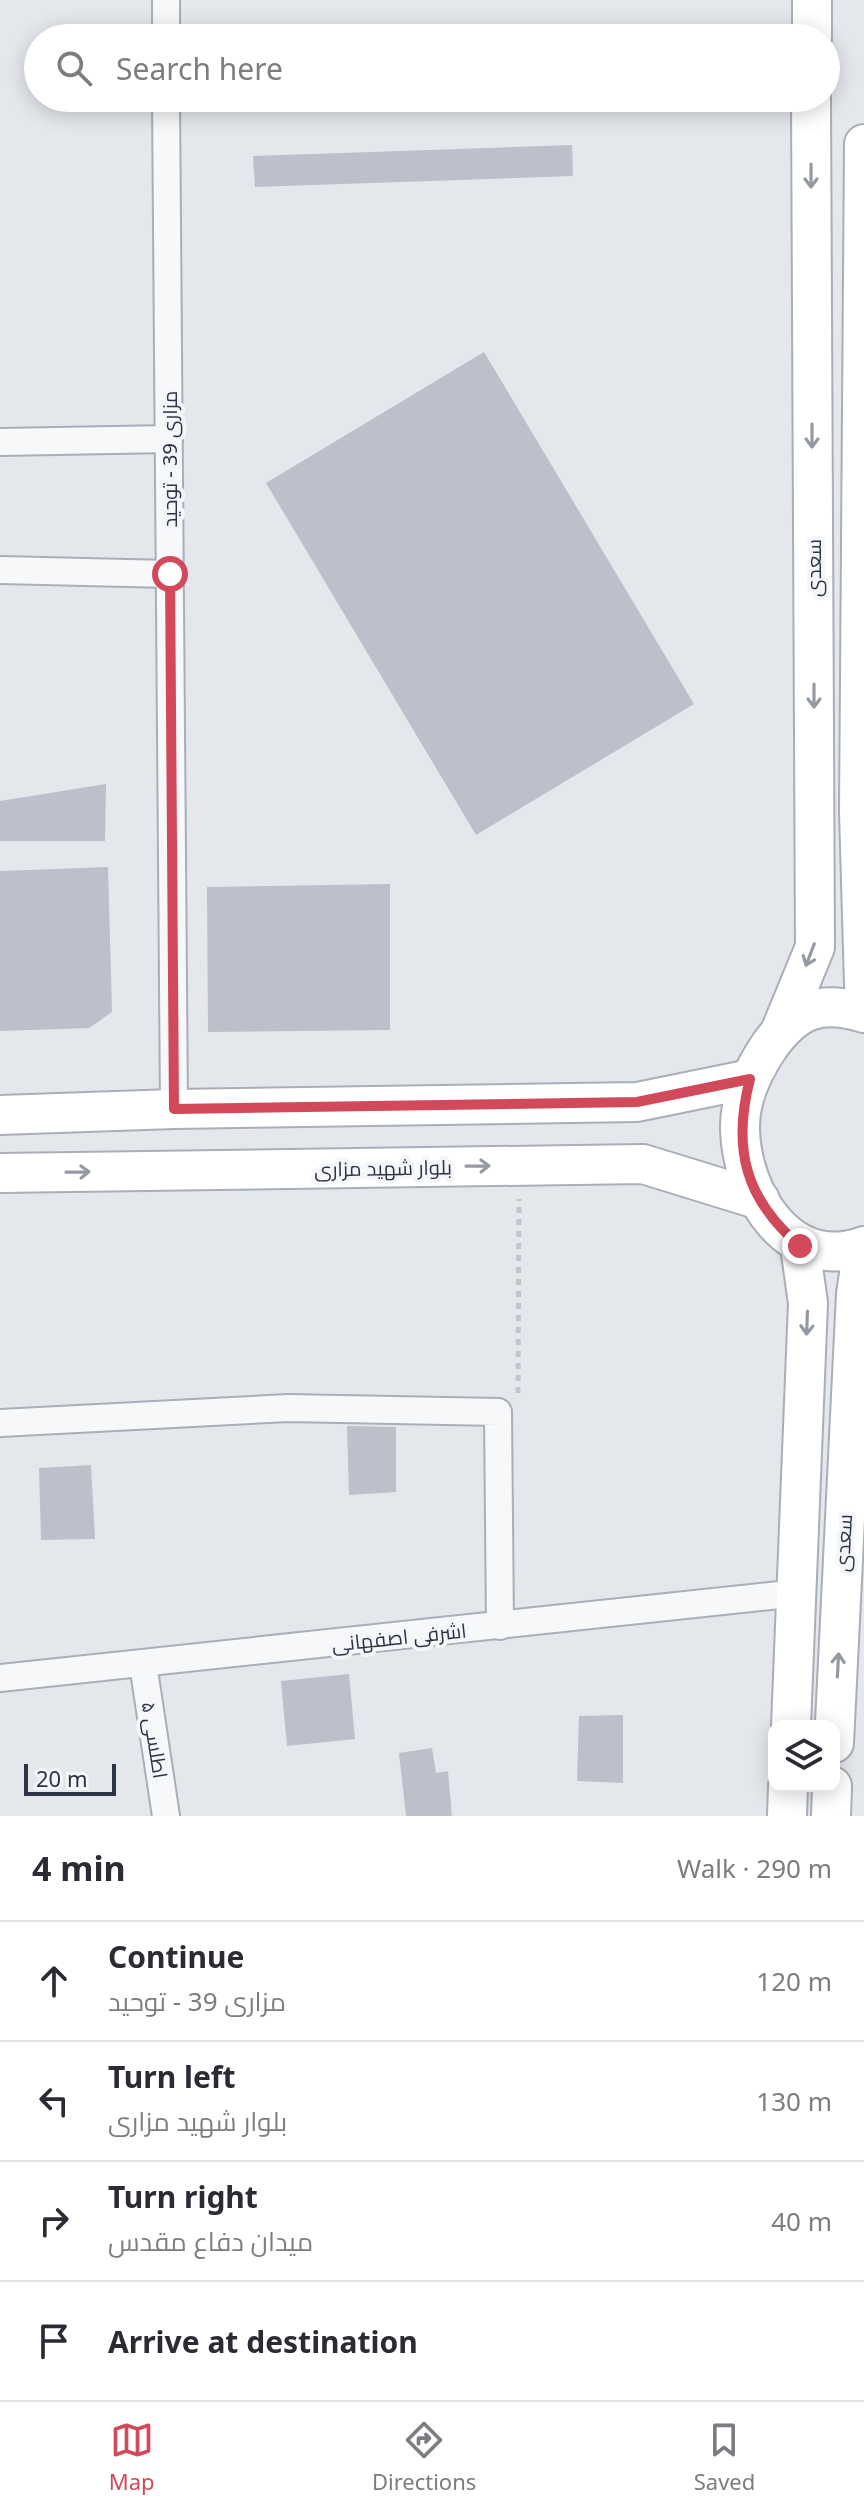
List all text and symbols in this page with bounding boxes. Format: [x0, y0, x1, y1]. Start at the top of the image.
search box [24, 24, 840, 112]
icon: search [52, 46, 96, 90]
text: Search here [116, 48, 283, 89]
one-way arrow [803, 162, 819, 189]
street label: مزاری 39 - توحید [156, 391, 183, 527]
one-way arrow [804, 422, 820, 449]
street label: سعدی [800, 539, 827, 597]
route start [152, 556, 188, 592]
one-way arrow [806, 682, 822, 709]
one-way arrow [802, 942, 816, 967]
street label: بلوار شهید مزاری [314, 1153, 452, 1183]
one-way arrow [464, 1159, 491, 1174]
one-way arrow [64, 1165, 91, 1180]
route end [782, 1228, 818, 1264]
one-way arrow [799, 1309, 814, 1336]
street label: سعدی [828, 1513, 858, 1573]
street label: اشرفی اصفهانی [330, 1617, 468, 1657]
one-way arrow [830, 1653, 845, 1679]
street label: اطلسی ۵ [136, 1700, 174, 1780]
map controls [768, 1720, 840, 1792]
button: layers [768, 1720, 840, 1792]
scale bar [24, 1760, 116, 1796]
text: 20 m [36, 1763, 87, 1793]
text: 4 min [32, 1845, 126, 1891]
text: Walk · 290 m [677, 1850, 832, 1886]
text: Continue [108, 1936, 244, 1977]
icon: ahead [32, 1959, 76, 2003]
text: 120 m [756, 1963, 832, 1999]
text: مزاری 39 - توحید [108, 1983, 286, 2019]
text: Turn left [108, 2056, 236, 2097]
icon: left [32, 2079, 76, 2123]
text: 130 m [756, 2083, 832, 2119]
text: بلوار شهید مزاری [108, 2103, 287, 2139]
text: Turn right [108, 2176, 258, 2217]
icon: right [32, 2199, 76, 2243]
text: 40 m [771, 2203, 832, 2239]
text: میدان دفاع مقدس [108, 2223, 313, 2259]
icon: arrive [32, 2319, 76, 2363]
text: Arrive at destination [108, 2321, 418, 2362]
tab: Map [109, 2418, 155, 2496]
tab: Directions [372, 2418, 476, 2496]
tab: Saved [694, 2418, 755, 2496]

